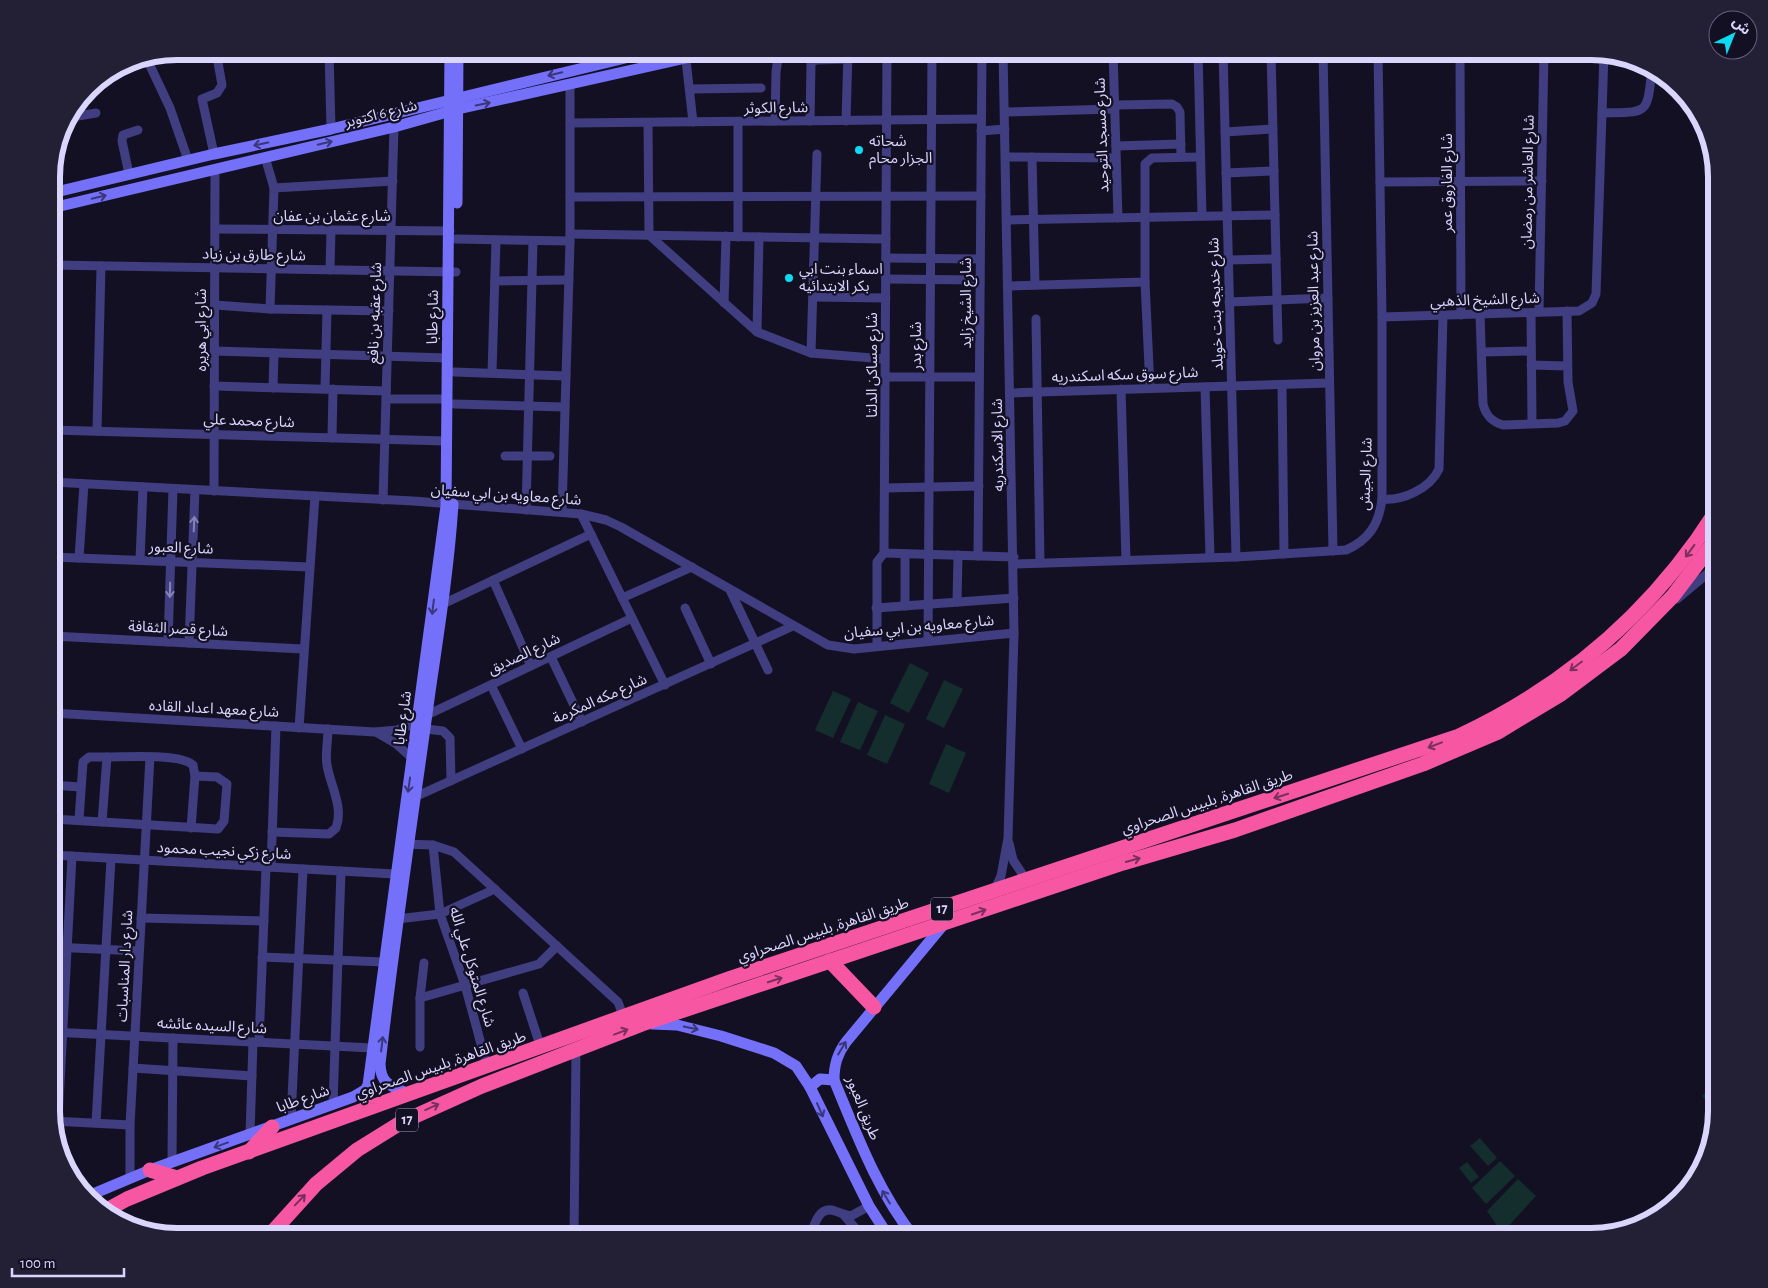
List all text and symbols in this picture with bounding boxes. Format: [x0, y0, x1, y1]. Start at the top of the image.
north arrow [1708, 10, 1758, 60]
text: ش [1729, 14, 1753, 38]
one-way arrow [548, 70, 564, 79]
street label: شارع مسجد التوحيد [1092, 77, 1115, 193]
street label: شارع 6 اكتوبر [342, 98, 420, 134]
one-way arrow [474, 99, 490, 108]
street label: شارع الكوثر [743, 100, 809, 120]
street label: شارع العاشر من رمضان [1519, 114, 1541, 249]
street label: شارع الفاروق عمر [1440, 133, 1459, 234]
place label: شحاته الجزار محام [869, 134, 932, 169]
one-way arrow [317, 138, 333, 147]
one-way arrow [253, 139, 269, 149]
marker: شحاته الجزار محام [853, 144, 865, 156]
one-way arrow [91, 192, 107, 201]
street label: شارع عثمان بن عفان [273, 209, 391, 228]
street label: شارع عبد العزيز بن مروان [1305, 230, 1327, 371]
street label: شارع خديجه بنت خويلد [1206, 237, 1230, 371]
street label: شارع طارق بن زياد [202, 247, 306, 267]
street label: شارع الشيخ زايد [959, 257, 978, 348]
street label: شارع عقبه بن نافع [366, 261, 388, 364]
place label: اسماء بنت ابي بكر الابتدائيه [799, 262, 883, 295]
marker: اسماء بنت ابي بكر الابتدائيه [783, 272, 795, 284]
street label: شارع ابي هريره [194, 288, 213, 371]
street label: شارع طابا [425, 289, 445, 345]
street label: شارع الشيخ الذهبي [1430, 291, 1541, 313]
street label: شارع مساكن الدلتا [865, 312, 884, 418]
street label: شارع بدر [909, 321, 928, 372]
street label: شارع سوق سكه اسكندريه [1051, 365, 1199, 389]
street label: شارع الاسكندريه [990, 398, 1010, 492]
street label: شارع محمد علي [203, 412, 295, 434]
street label: شارع الجيش [1357, 437, 1379, 511]
street label: شارع معاويه بن ابي سفيان [430, 482, 582, 512]
one-way arrow [189, 517, 198, 533]
street label: شارع العبور [147, 539, 214, 561]
one-way arrow [1684, 544, 1695, 557]
one-way arrow [165, 582, 174, 598]
one-way arrow [427, 598, 437, 614]
street label: شارع معاويه بن ابي سفيان [843, 613, 995, 645]
street label: شارع قصر الثقافة [128, 619, 229, 643]
street label: شارع الصديق [485, 631, 564, 681]
one-way arrow [1570, 661, 1583, 672]
street label: شارع مكه المكرمة [551, 671, 651, 730]
street label: شارع طابا [392, 690, 418, 747]
street label: شارع معهد اعداد القاده [148, 698, 280, 724]
one-way arrow [1428, 741, 1443, 750]
street label: طريق القاهرة, بلبيس الصحراوي [1119, 767, 1296, 840]
one-way arrow [403, 777, 413, 793]
one-way arrow [1273, 792, 1289, 801]
street label: شارع زكي نجيب محمود [156, 840, 292, 866]
one-way arrow [1125, 854, 1141, 864]
street label: طريق القاهرة, بلبيس الصحراوي [735, 895, 912, 968]
road number: 17 [931, 898, 953, 921]
street label: شارع المتوكل علي الله [443, 905, 498, 1030]
one-way arrow [971, 906, 987, 916]
street label: شارع دار المناسبات [115, 909, 139, 1023]
one-way arrow [767, 974, 783, 984]
street label: شارع السيده عائشه [156, 1016, 268, 1040]
one-way arrow [682, 1024, 698, 1033]
one-way arrow [613, 1026, 628, 1036]
street label: طريق القاهرة, بلبيس الصحراوي [354, 1029, 529, 1105]
one-way arrow [377, 1036, 387, 1052]
one-way arrow [838, 1041, 848, 1055]
street label: طريق العبور [841, 1073, 883, 1143]
street label: شارع طابا [275, 1083, 333, 1119]
one-way arrow [424, 1102, 439, 1112]
one-way arrow [816, 1102, 826, 1117]
road number: 17 [396, 1108, 418, 1132]
one-way arrow [214, 1141, 230, 1150]
one-way arrow [881, 1191, 891, 1205]
one-way arrow [294, 1194, 306, 1206]
scale bar [12, 1246, 125, 1278]
text: 100 m [20, 1256, 55, 1271]

